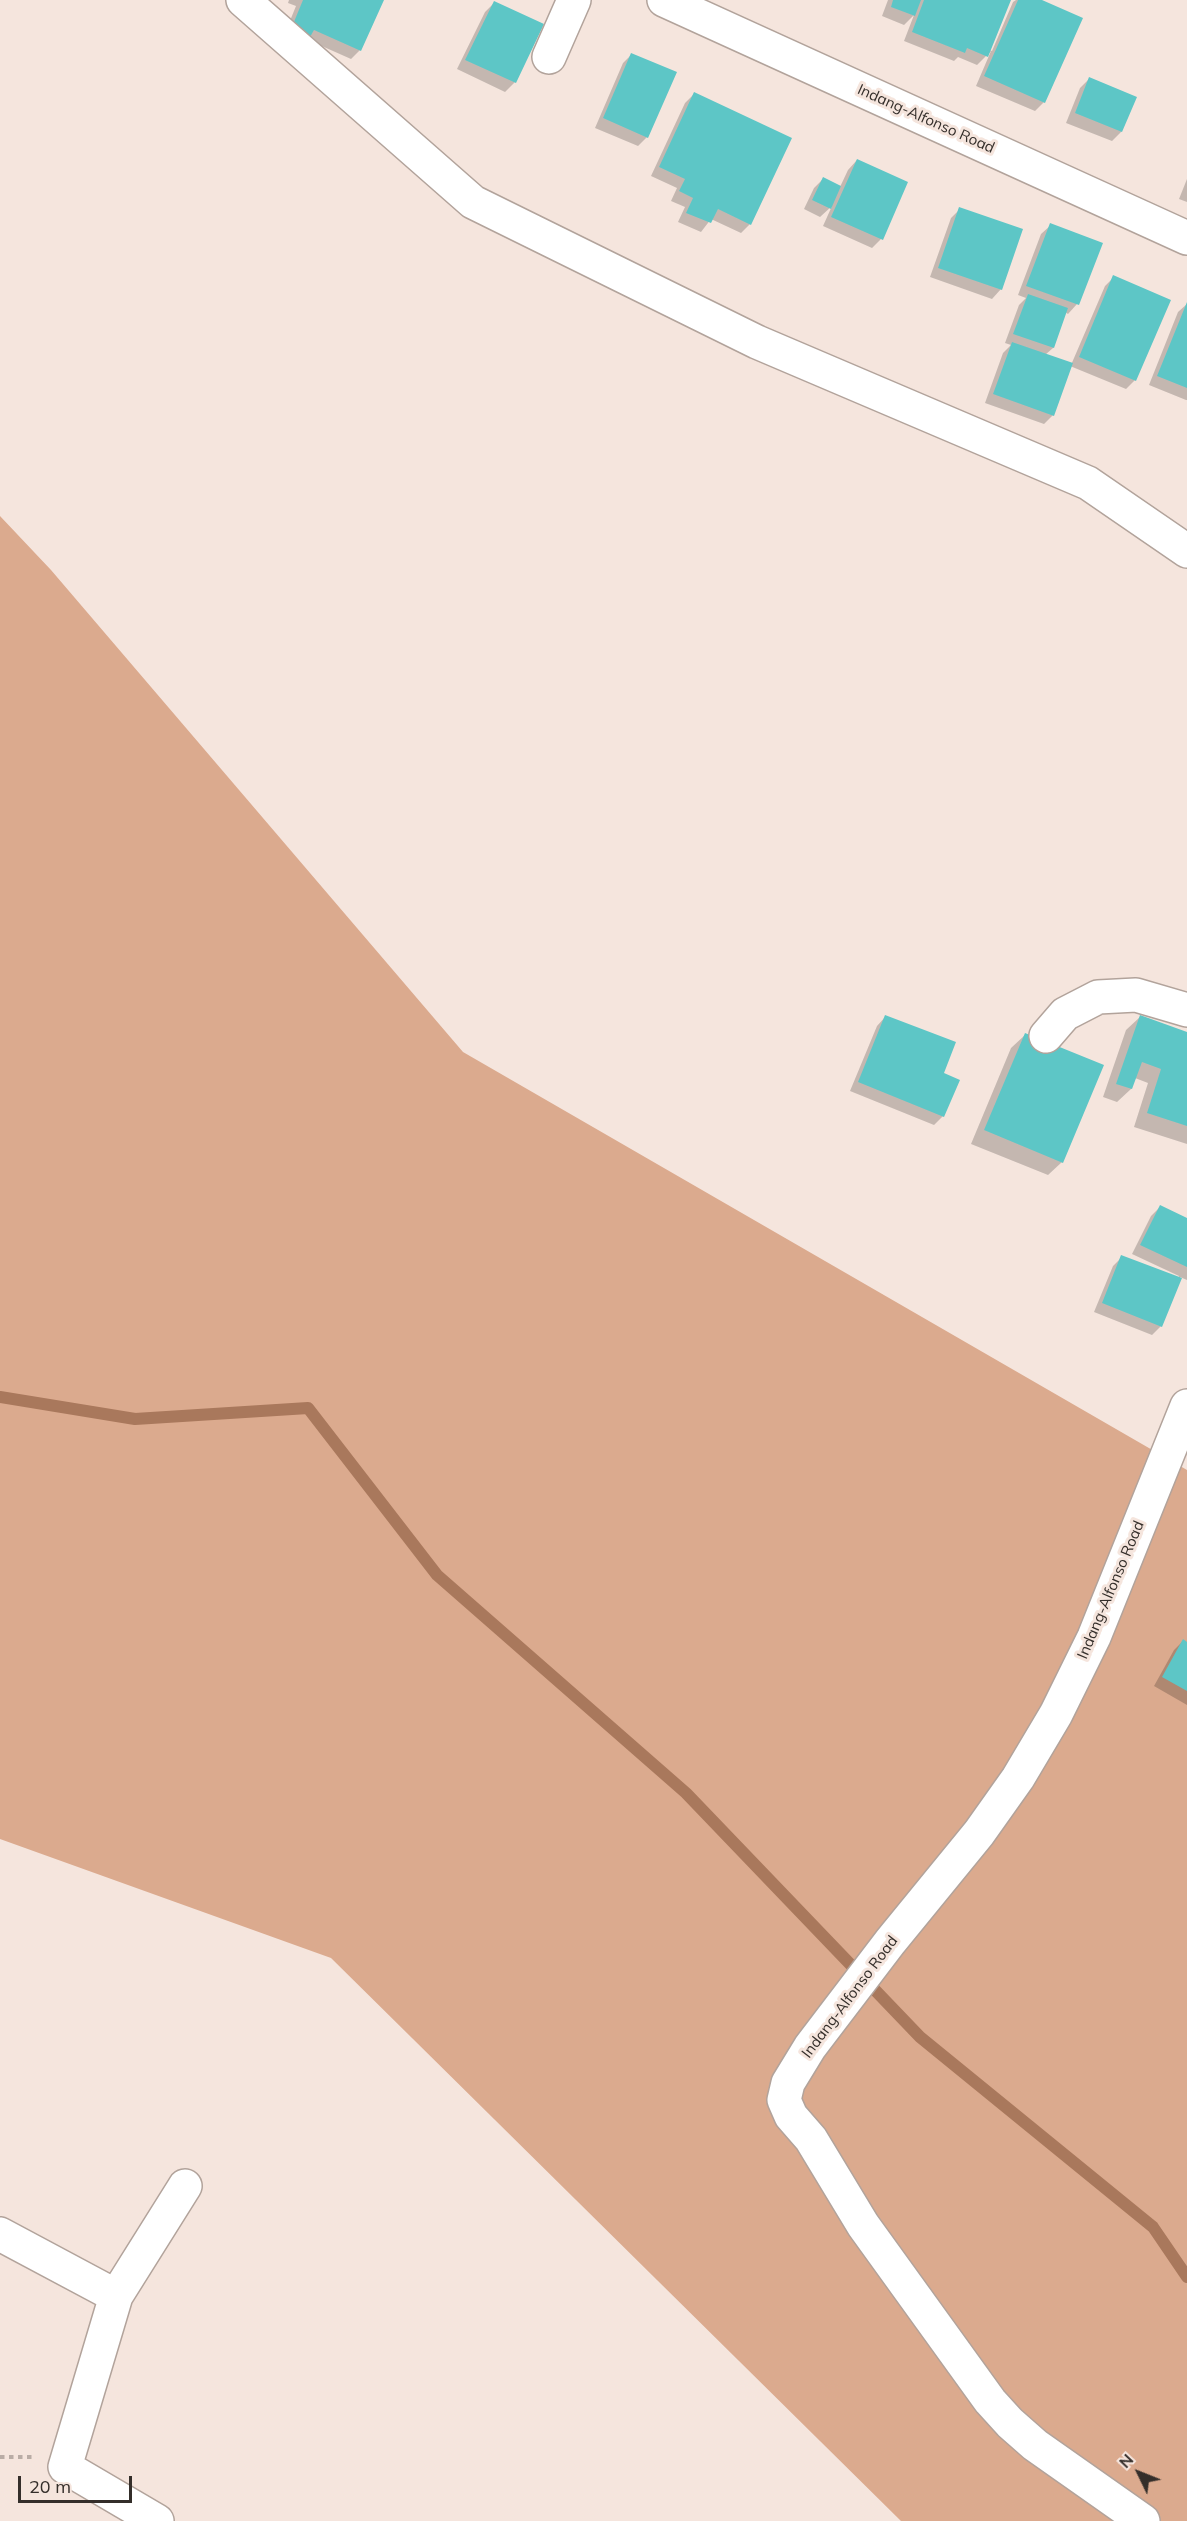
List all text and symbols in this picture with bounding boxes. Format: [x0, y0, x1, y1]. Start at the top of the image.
street label: Indang-Alfonso Road [855, 81, 997, 157]
street label: Indang-Alfonso Road [1074, 1518, 1148, 1662]
street label: Indang-Alfonso Road [798, 1932, 902, 2062]
north arrow [1109, 2443, 1169, 2503]
text: N [1114, 2449, 1137, 2472]
scale bar [21, 2464, 135, 2502]
text: 20 m [29, 2475, 71, 2498]

